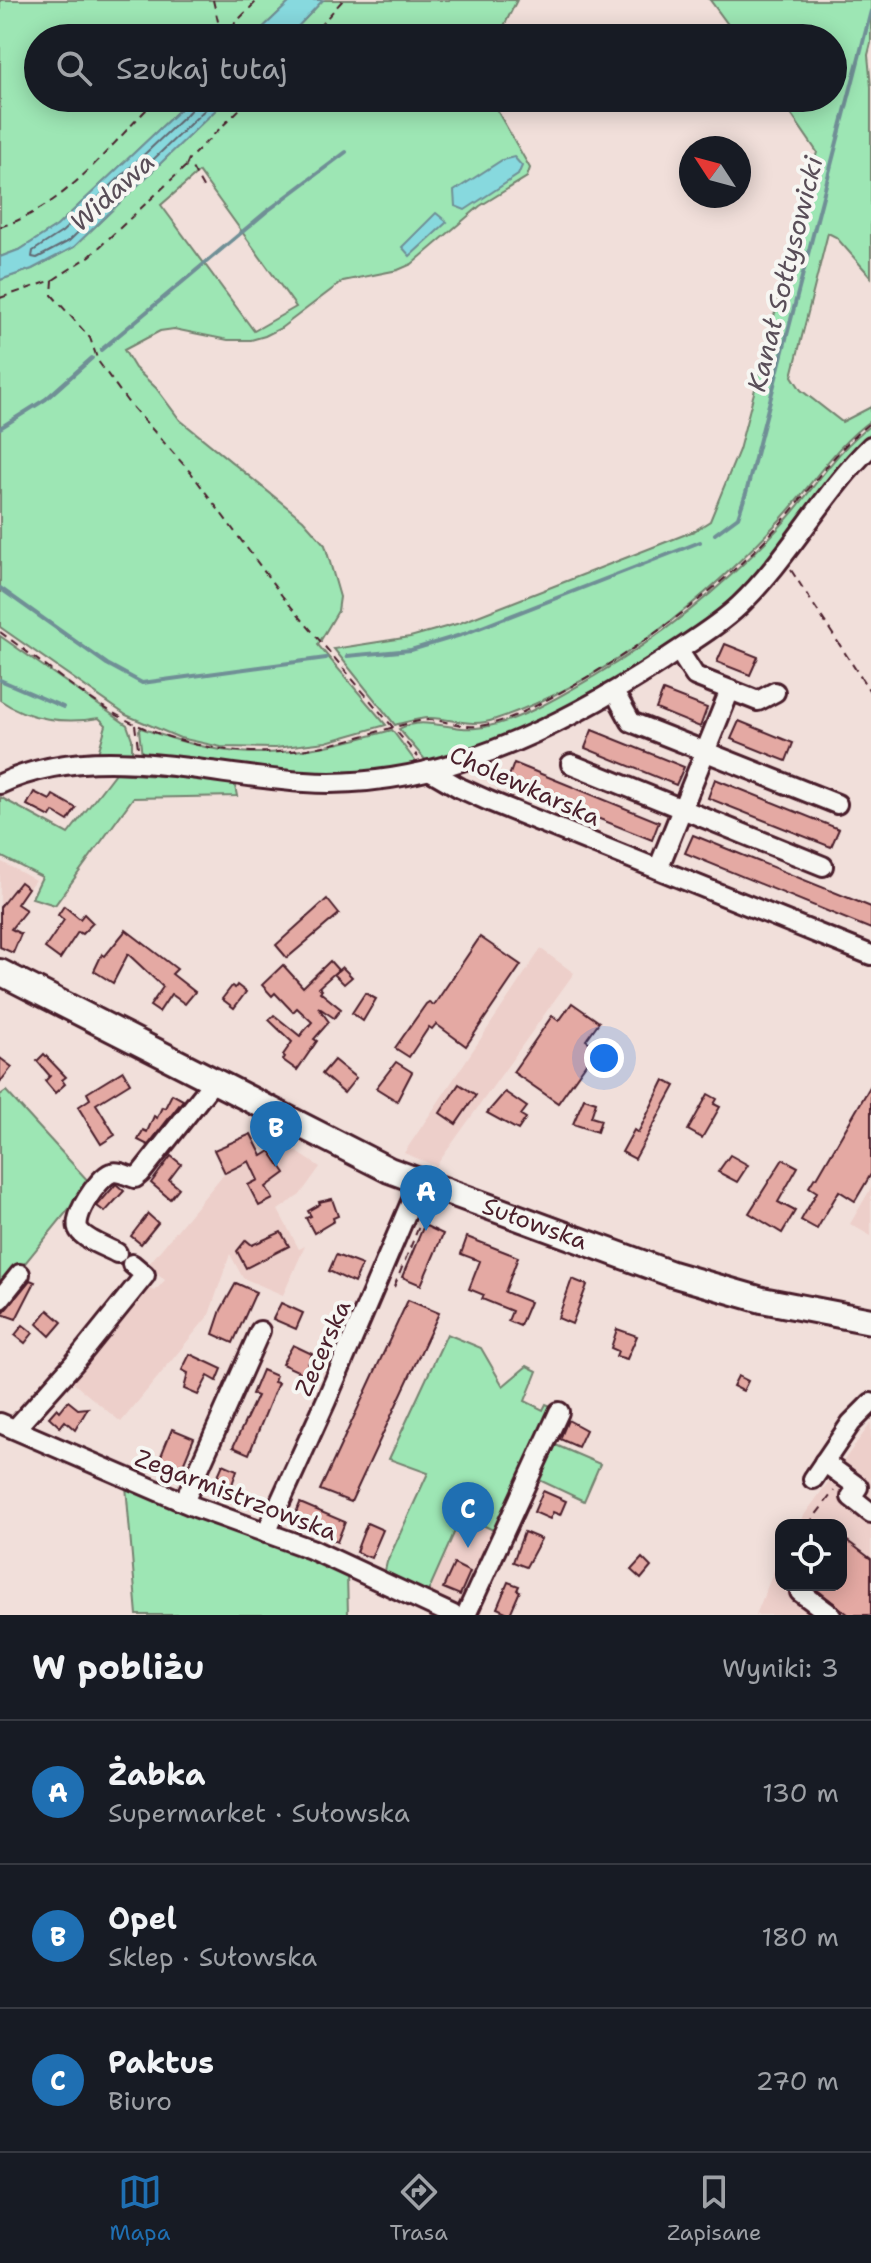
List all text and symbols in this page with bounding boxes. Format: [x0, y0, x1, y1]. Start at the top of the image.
search box [24, 24, 847, 112]
icon: search [52, 46, 96, 90]
text: Szukaj tutaj [116, 48, 288, 89]
north arrow [679, 136, 751, 208]
water label: Widawa [62, 144, 162, 239]
water label: Kanał Sołtysowicki [738, 152, 831, 395]
street label: Cholewkarska [445, 738, 605, 834]
your location [584, 1038, 624, 1078]
pin: B [250, 1101, 302, 1167]
pin: A [400, 1165, 452, 1231]
street label: Sułowska [478, 1190, 592, 1258]
street label: Zecerska [288, 1295, 358, 1401]
street label: Zegarmistrzowska [130, 1442, 342, 1548]
pin: C [442, 1482, 494, 1548]
map controls [775, 1519, 847, 1591]
button: locate [775, 1519, 847, 1591]
text: W pobliżu [32, 1644, 205, 1690]
text: Wyniki: 3 [722, 1650, 839, 1685]
text: Żabka [108, 1754, 206, 1795]
text: A [48, 1775, 68, 1810]
text: 130 m [762, 1775, 839, 1810]
text: Supermarket · Sułowska [108, 1795, 410, 1830]
text: Opel [108, 1898, 177, 1939]
text: B [50, 1919, 66, 1954]
text: 180 m [761, 1919, 839, 1954]
text: Sklep · Sułowska [108, 1939, 317, 1974]
text: Paktus [108, 2042, 214, 2083]
text: C [50, 2063, 66, 2098]
text: 270 m [756, 2063, 839, 2098]
text: Biuro [108, 2083, 172, 2118]
tab: Mapa [110, 2170, 170, 2247]
tab: Trasa [389, 2170, 448, 2247]
tab: Zapisane [667, 2170, 761, 2247]

